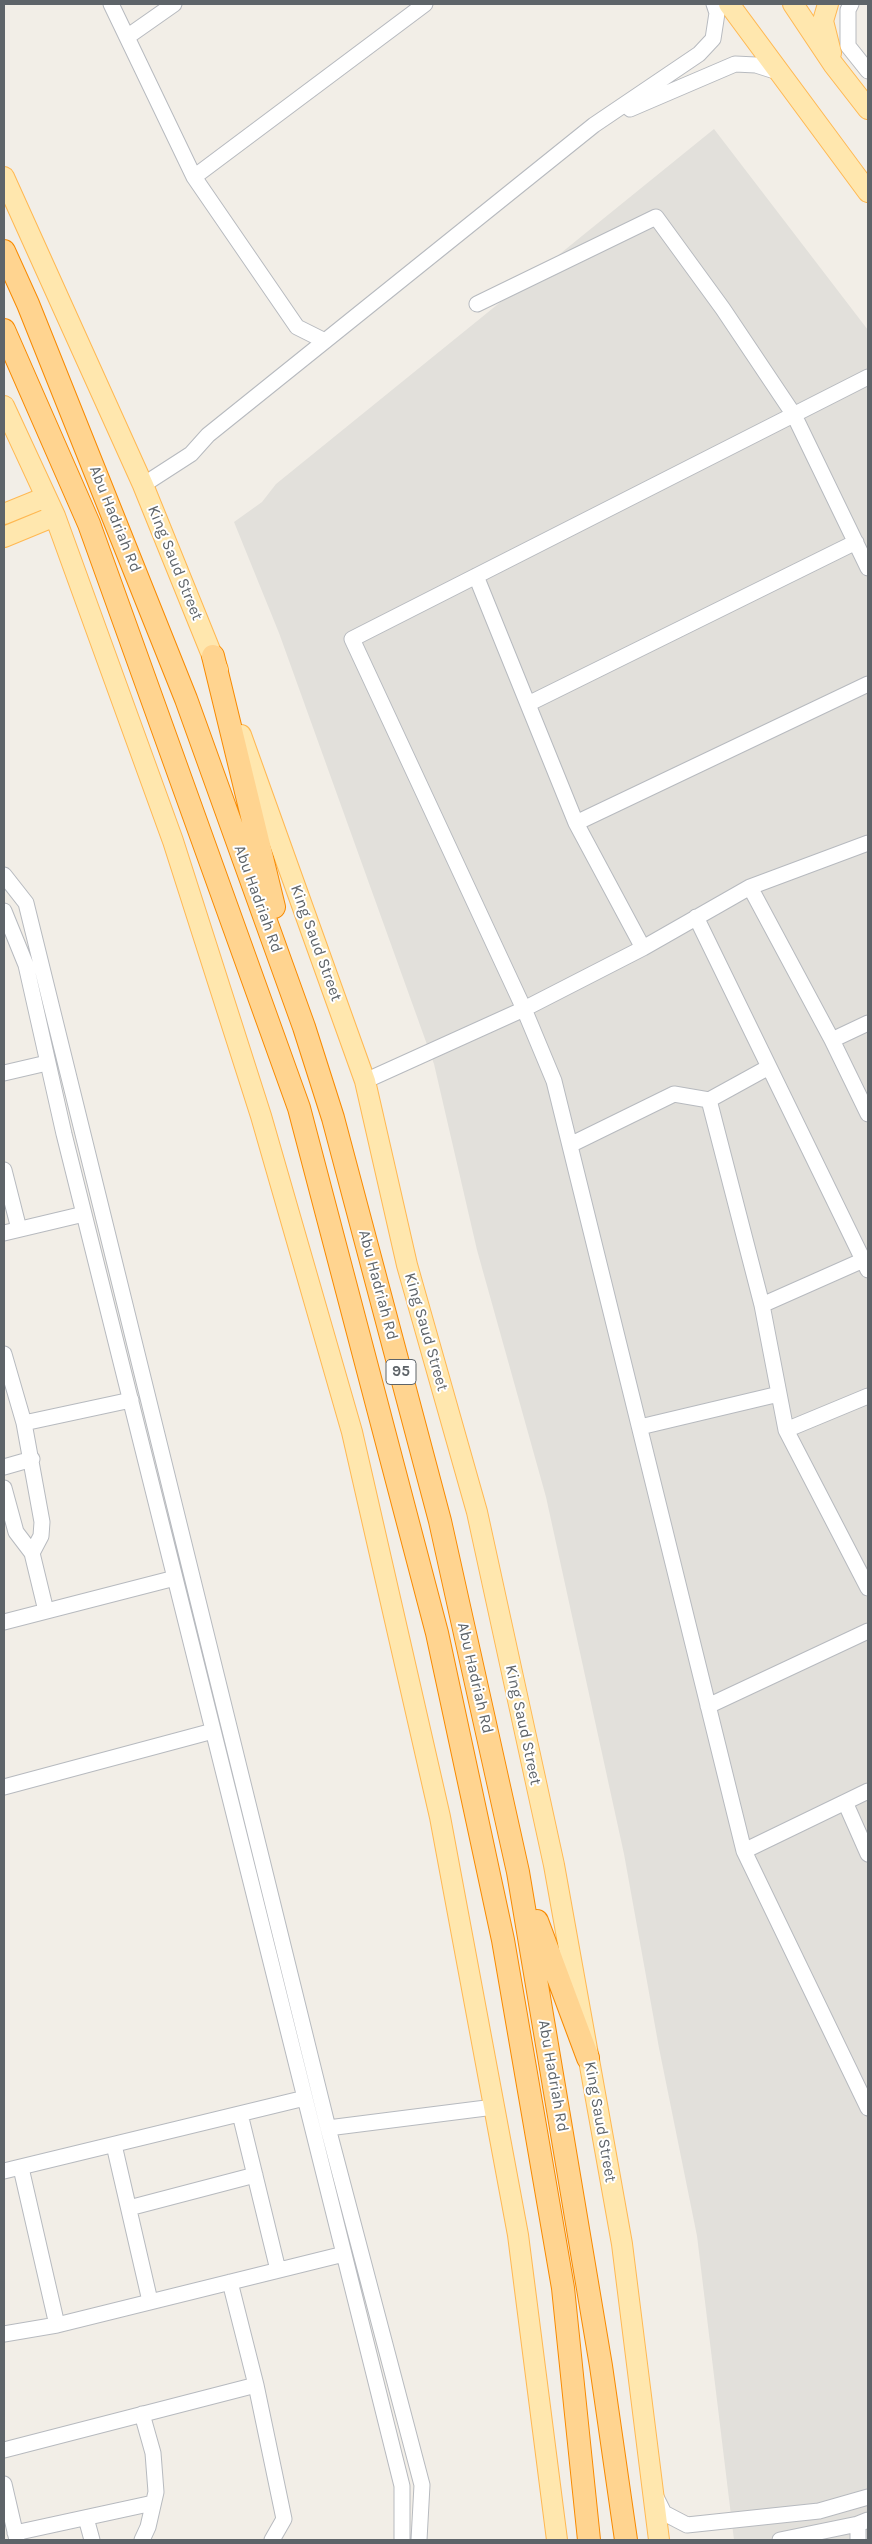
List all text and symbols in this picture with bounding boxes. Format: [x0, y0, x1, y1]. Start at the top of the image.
street label: Abu Hadriah Rd [85, 463, 145, 575]
street label: King Saud Street [143, 503, 207, 623]
street label: Abu Hadriah Rd [230, 843, 286, 955]
street label: King Saud Street [286, 882, 346, 1004]
street label: Abu Hadriah Rd [354, 1228, 402, 1342]
street label: King Saud Street [400, 1271, 452, 1393]
road number: 95 [386, 1360, 416, 1384]
street label: Abu Hadriah Rd [453, 1621, 497, 1735]
street label: King Saud Street [501, 1663, 545, 1787]
street label: Abu Hadriah Rd [534, 2019, 572, 2133]
street label: King Saud Street [580, 2060, 620, 2184]

